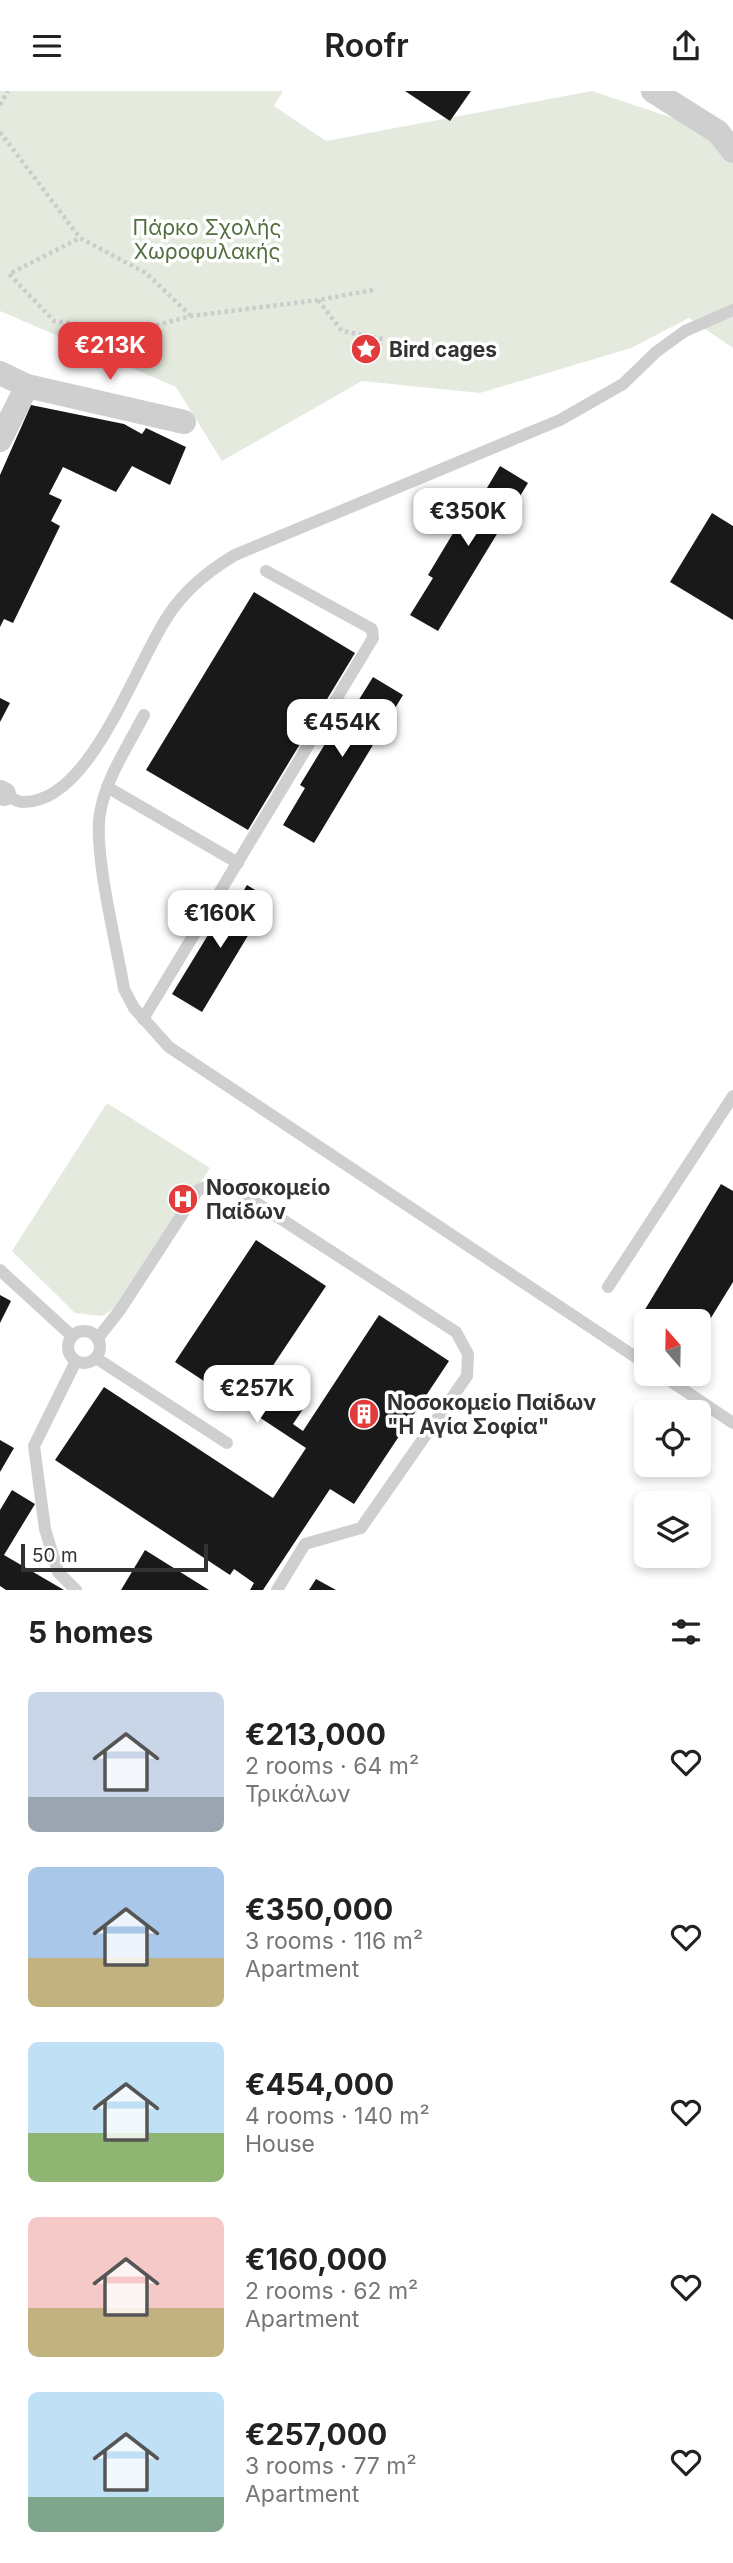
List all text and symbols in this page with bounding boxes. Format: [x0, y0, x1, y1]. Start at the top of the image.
text: Roofr [324, 26, 409, 65]
icon: menu [28, 27, 66, 65]
icon: share [667, 27, 705, 65]
park label: Πάρκο Σχολής Χωροφυλακής [133, 215, 281, 264]
pin: €213K [61, 323, 159, 382]
text: €213K [74, 331, 146, 359]
place icon: Bird cages [349, 332, 383, 366]
place label: Bird cages [389, 337, 497, 362]
pin: €350K [419, 489, 517, 548]
text: €350K [429, 497, 507, 525]
pin: €454K [293, 699, 391, 759]
text: €454K [303, 708, 381, 736]
pin: €160K [171, 891, 269, 950]
text: €160K [184, 899, 256, 927]
place label: Νοσοκομείο Παίδων [206, 1175, 331, 1224]
hospital icon: Νοσοκομείο Παίδων [166, 1182, 200, 1216]
north arrow [634, 1309, 710, 1386]
map controls [634, 1309, 711, 1568]
pin: €257K [208, 1365, 306, 1425]
text: €257K [220, 1374, 294, 1402]
place label: Νοσοκομείο Παίδων "Η Αγία Σοφία" [387, 1390, 596, 1439]
building icon: Νοσοκομείο Παίδων "Η Αγία Σοφία" [347, 1397, 381, 1431]
button: locate [634, 1400, 711, 1477]
button: layers [634, 1491, 711, 1568]
scale bar [21, 1541, 208, 1573]
text: 50 m [32, 1544, 78, 1567]
icon: filters [667, 1613, 705, 1651]
text: 5 homes [28, 1614, 153, 1650]
text: €213,000 [245, 1716, 386, 1752]
icon: home [84, 1720, 168, 1804]
icon: heart [667, 1743, 705, 1781]
text: 2 rooms · 64 m² [245, 1752, 419, 1780]
text: Τρικάλων [245, 1780, 350, 1808]
text: €350,000 [245, 1891, 393, 1927]
icon: home [84, 1895, 168, 1979]
icon: heart [667, 1918, 705, 1956]
text: 3 rooms · 116 m² [245, 1927, 423, 1955]
text: Apartment [245, 1955, 359, 1983]
text: €454,000 [245, 2066, 394, 2102]
icon: home [84, 2070, 168, 2154]
icon: heart [667, 2093, 705, 2131]
text: 4 rooms · 140 m² [245, 2102, 430, 2130]
text: House [245, 2130, 315, 2158]
text: €160,000 [245, 2241, 387, 2277]
icon: home [84, 2245, 168, 2329]
icon: heart [667, 2268, 705, 2306]
text: 2 rooms · 62 m² [245, 2277, 418, 2305]
text: Apartment [245, 2305, 359, 2333]
text: €257,000 [245, 2416, 387, 2452]
icon: home [84, 2420, 168, 2504]
icon: heart [667, 2443, 705, 2481]
text: 3 rooms · 77 m² [245, 2452, 417, 2480]
text: Apartment [245, 2480, 359, 2508]

